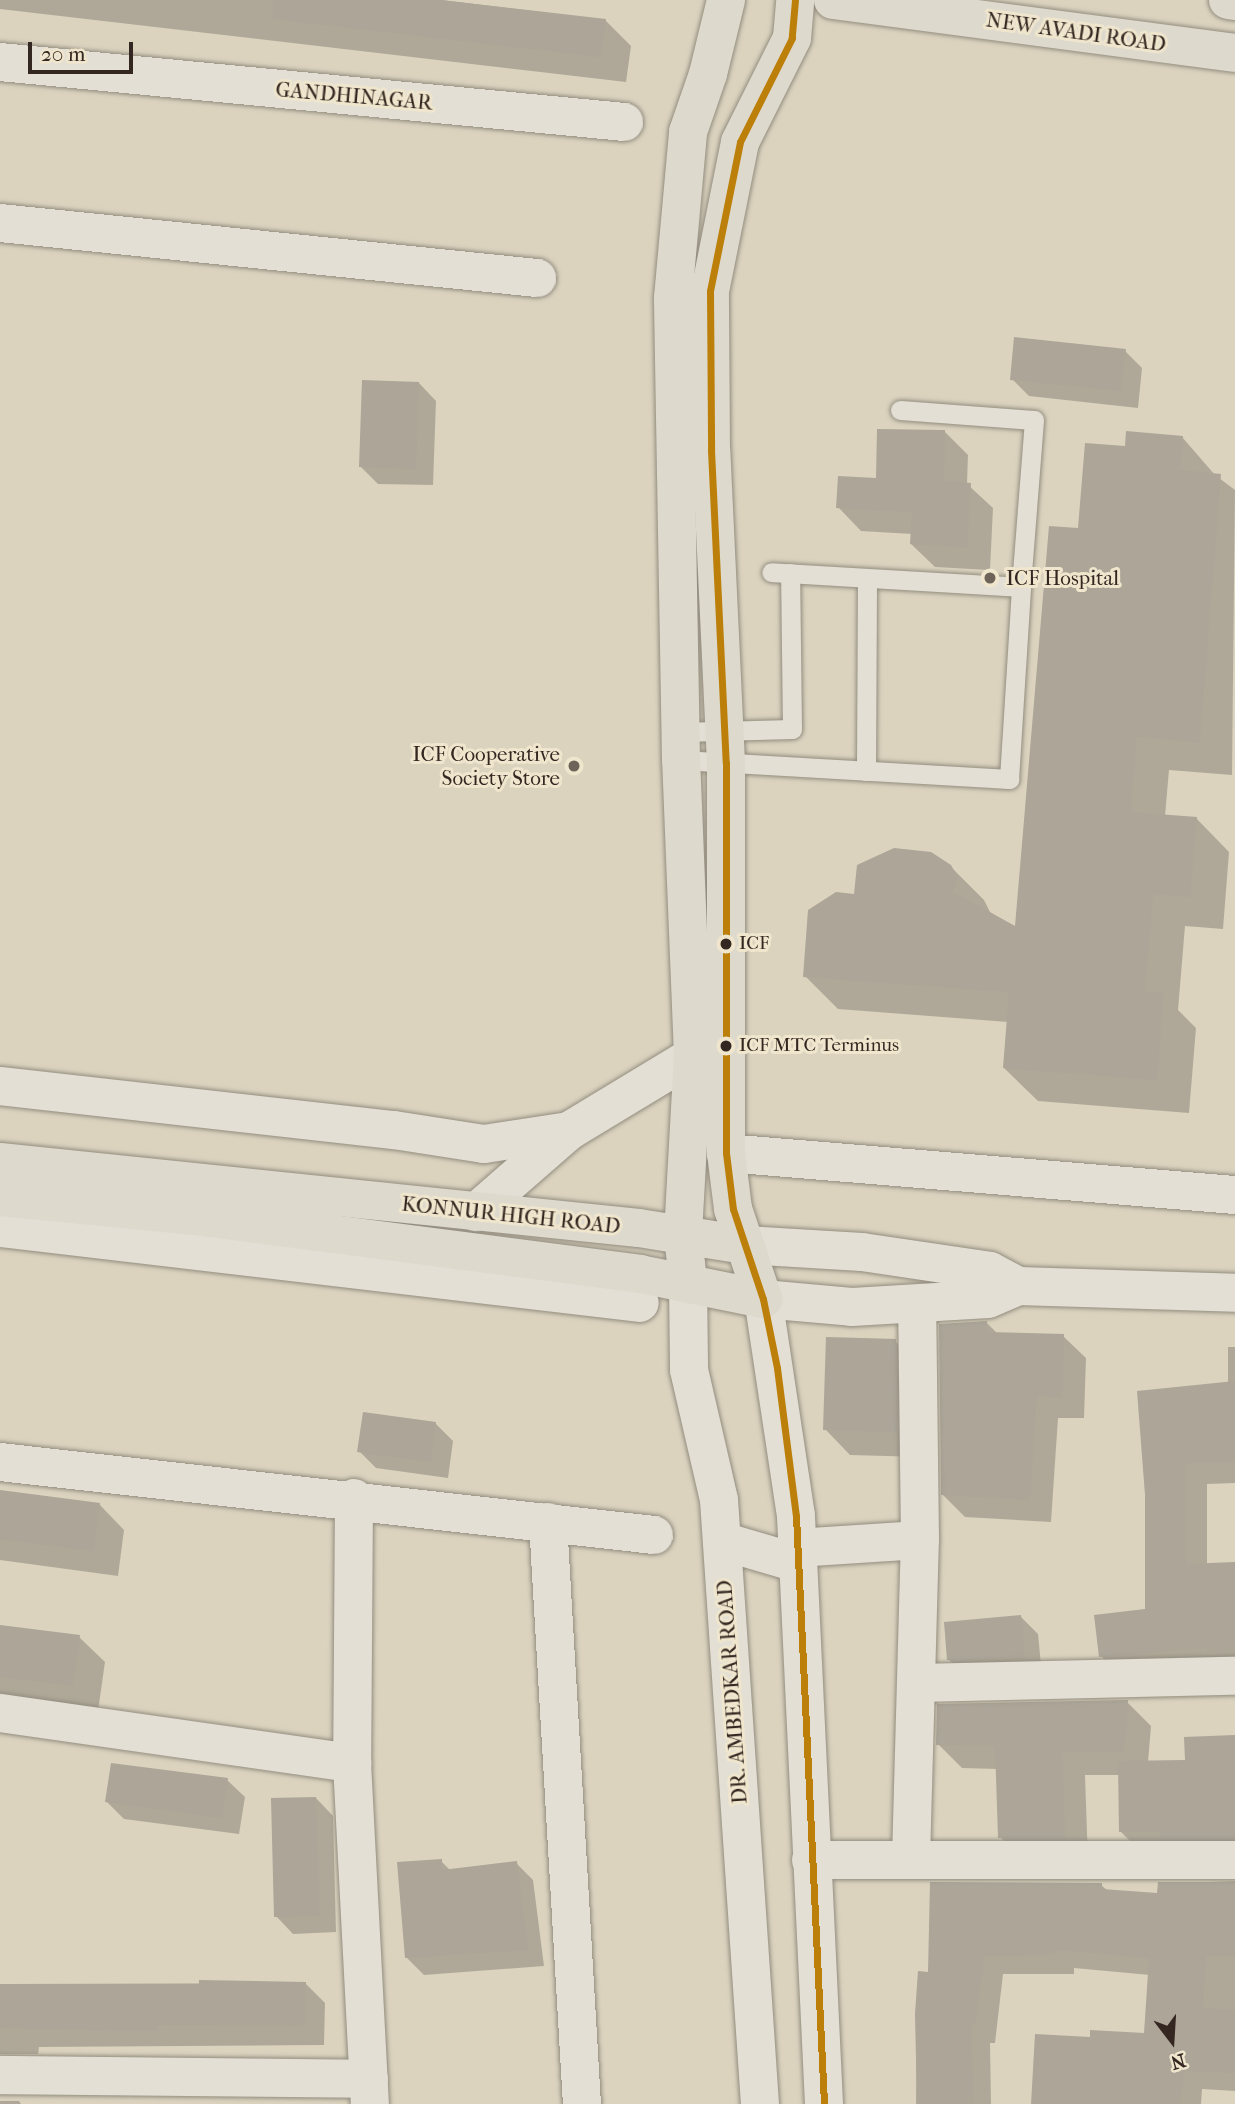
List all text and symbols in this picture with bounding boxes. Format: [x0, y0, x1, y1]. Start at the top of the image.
street label: NEW AVADI ROAD [985, 7, 1167, 57]
scale bar [32, 28, 136, 72]
text: 20 m [41, 42, 85, 66]
street label: GANDHINAGAR [275, 77, 433, 115]
place label: ICF Hospital [1006, 565, 1119, 591]
marker: ICF Hospital [980, 568, 1000, 588]
place label: ICF Cooperative Society Store [412, 741, 560, 791]
marker: ICF Cooperative Society Store [566, 758, 582, 774]
place label: ICF [739, 933, 769, 955]
marker: ICF [719, 937, 733, 951]
place label: ICF MTC Terminus [739, 1035, 899, 1057]
marker: ICF MTC Terminus [719, 1039, 733, 1053]
street label: KONNUR HIGH ROAD [400, 1191, 622, 1239]
street label: DR. AMBEDKAR ROAD [712, 1579, 752, 1805]
north arrow [1137, 2006, 1207, 2076]
text: N [1168, 2048, 1188, 2074]

